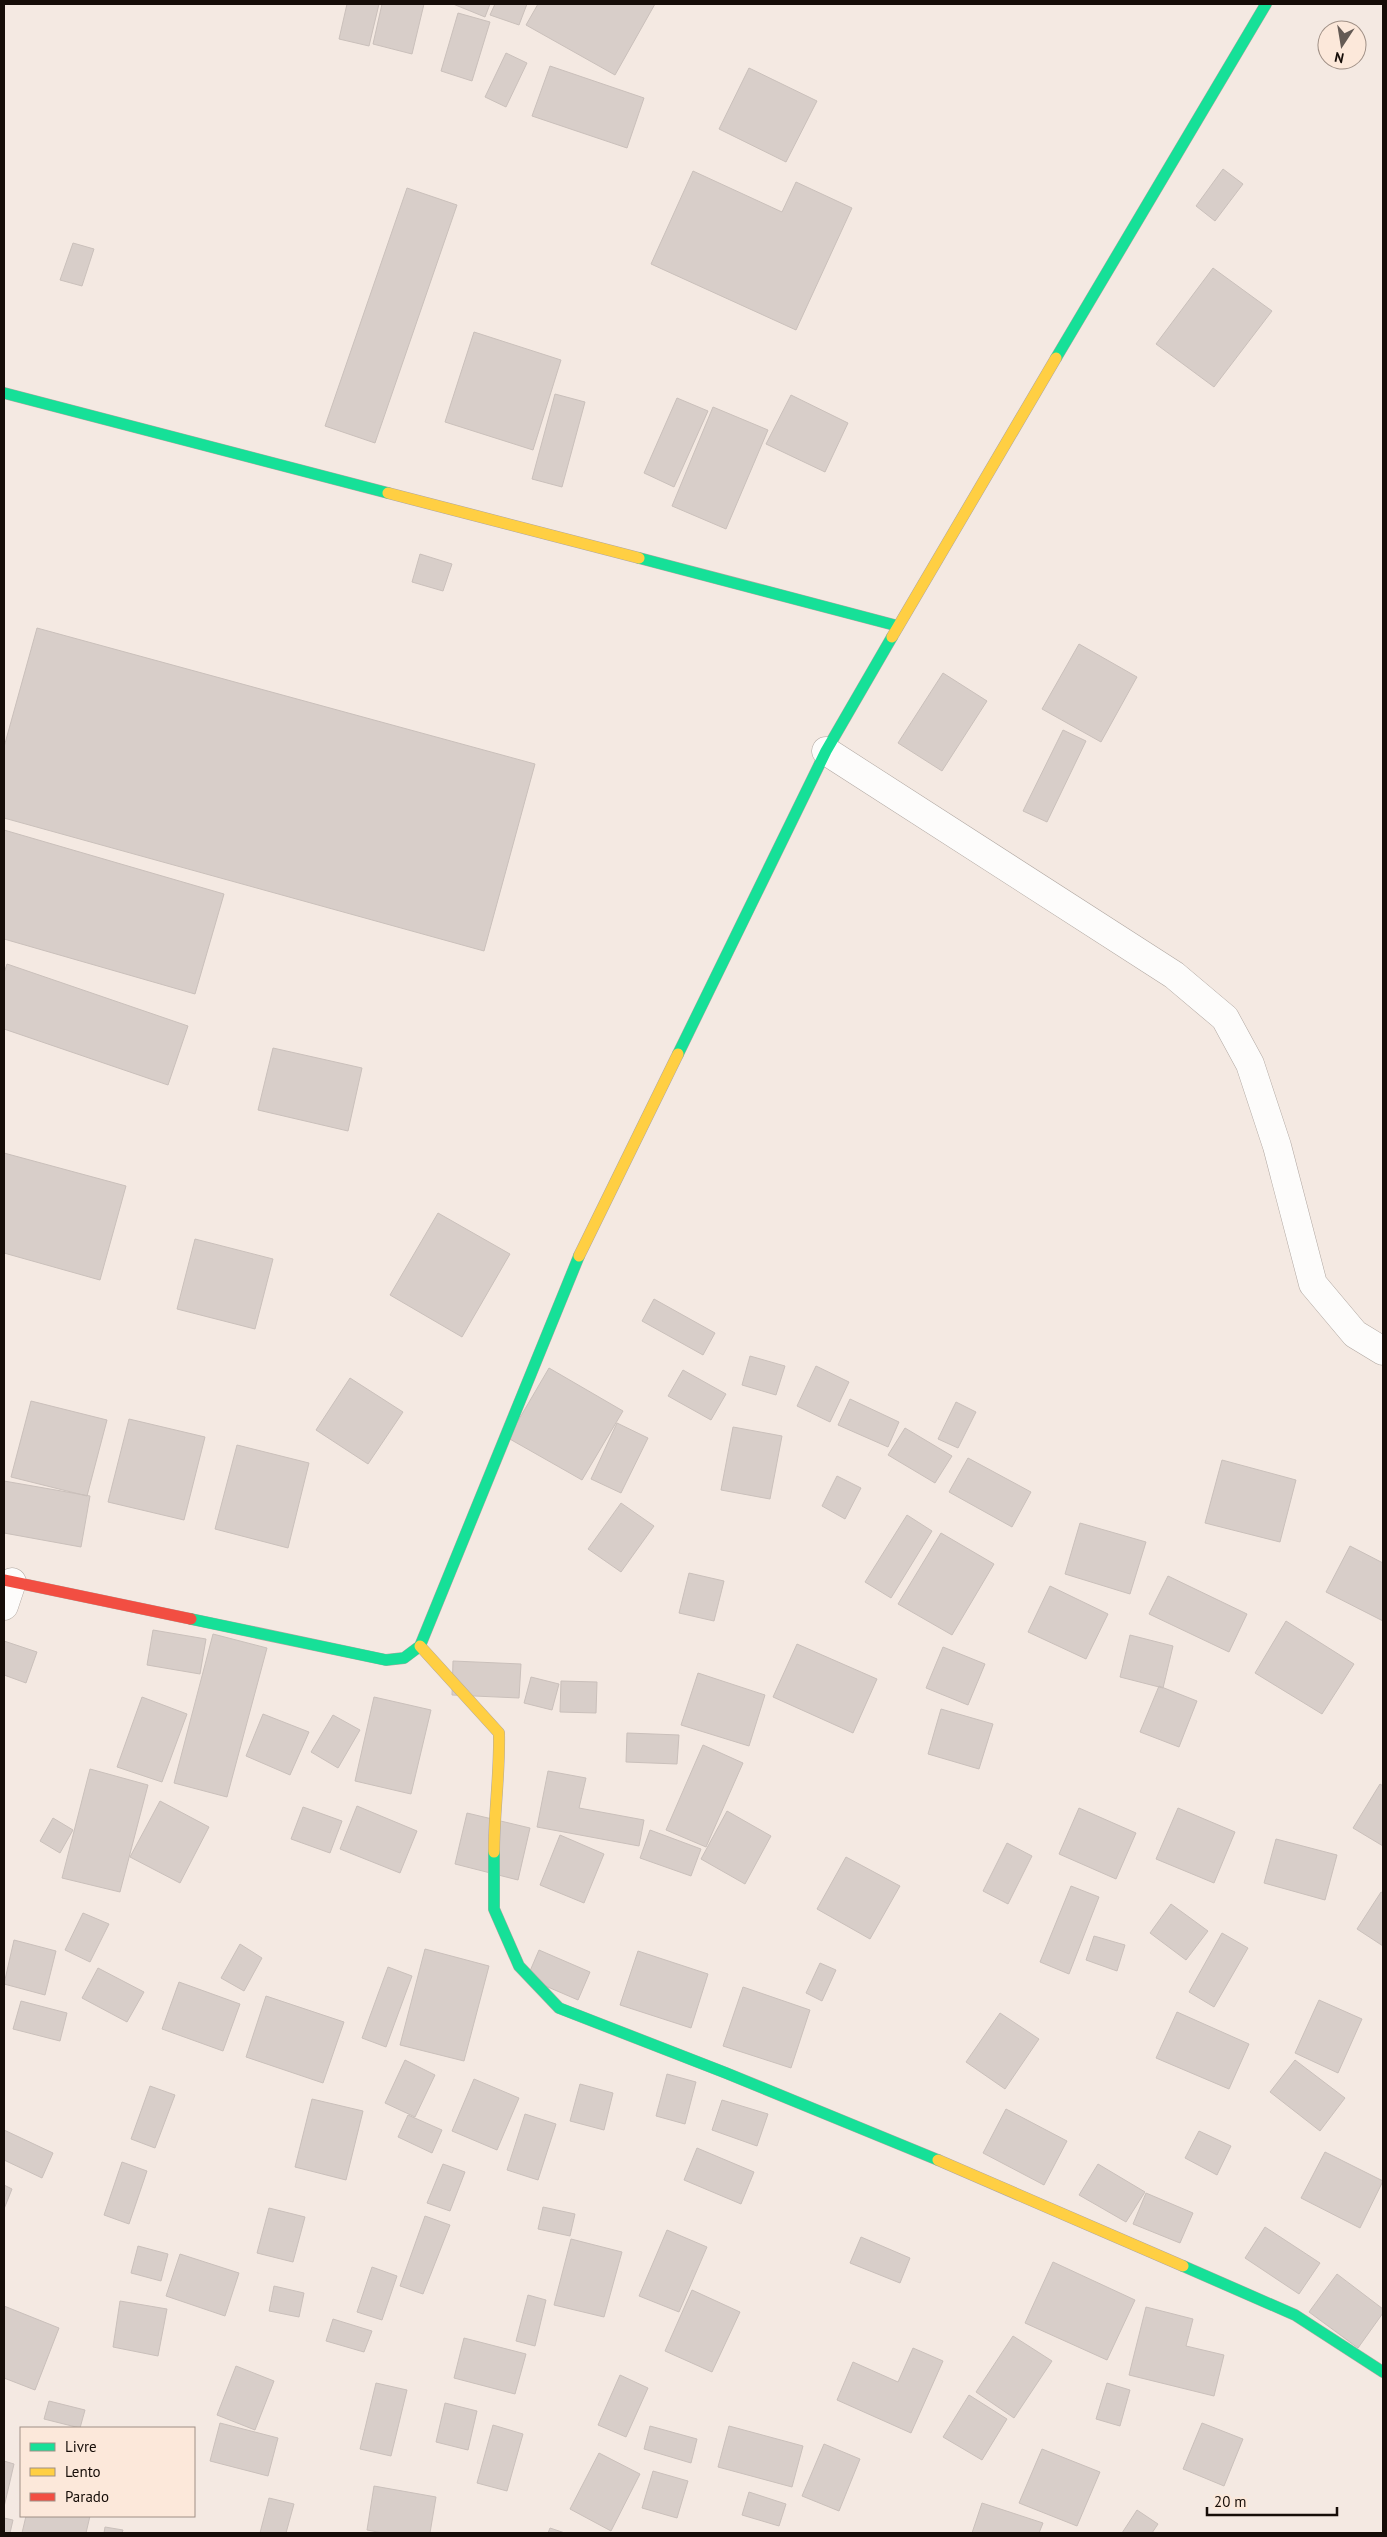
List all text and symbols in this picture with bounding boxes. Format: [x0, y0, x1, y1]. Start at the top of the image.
north arrow [1317, 20, 1367, 70]
text: N [1333, 48, 1346, 67]
legend [20, 2427, 195, 2517]
text: Livre [65, 2437, 97, 2456]
text: Lento [65, 2462, 101, 2481]
scale bar [1207, 2484, 1337, 2516]
text: Parado [65, 2487, 109, 2506]
text: 20 m [1214, 2492, 1247, 2511]

